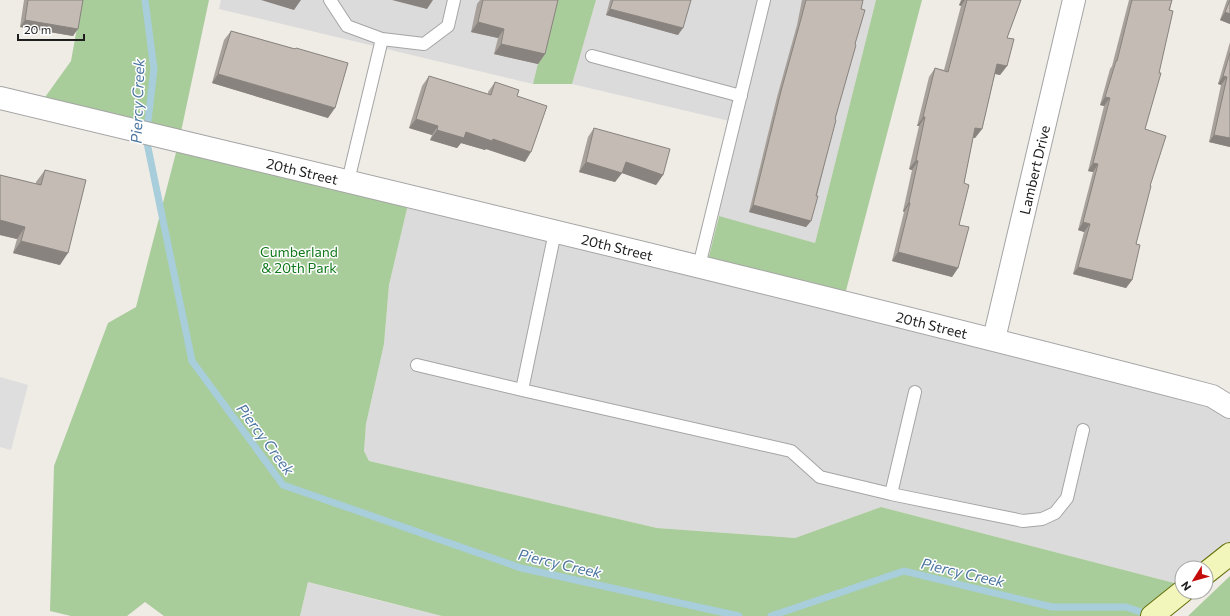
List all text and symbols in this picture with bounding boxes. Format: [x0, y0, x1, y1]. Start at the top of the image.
scale bar [18, 16, 84, 42]
text: 20 m [24, 22, 51, 36]
water label: Piercy Creek [127, 57, 148, 144]
street label: Lambert Drive [1015, 123, 1053, 216]
street label: 20th Street [265, 154, 340, 187]
street label: 20th Street [580, 230, 655, 264]
park label: Cumberland & 20th Park [260, 243, 338, 276]
street label: 20th Street [894, 307, 970, 342]
water label: Piercy Creek [233, 400, 299, 479]
water label: Piercy Creek [517, 545, 604, 582]
water label: Piercy Creek [920, 554, 1007, 591]
north arrow [1174, 560, 1214, 600]
text: N [1178, 579, 1193, 594]

